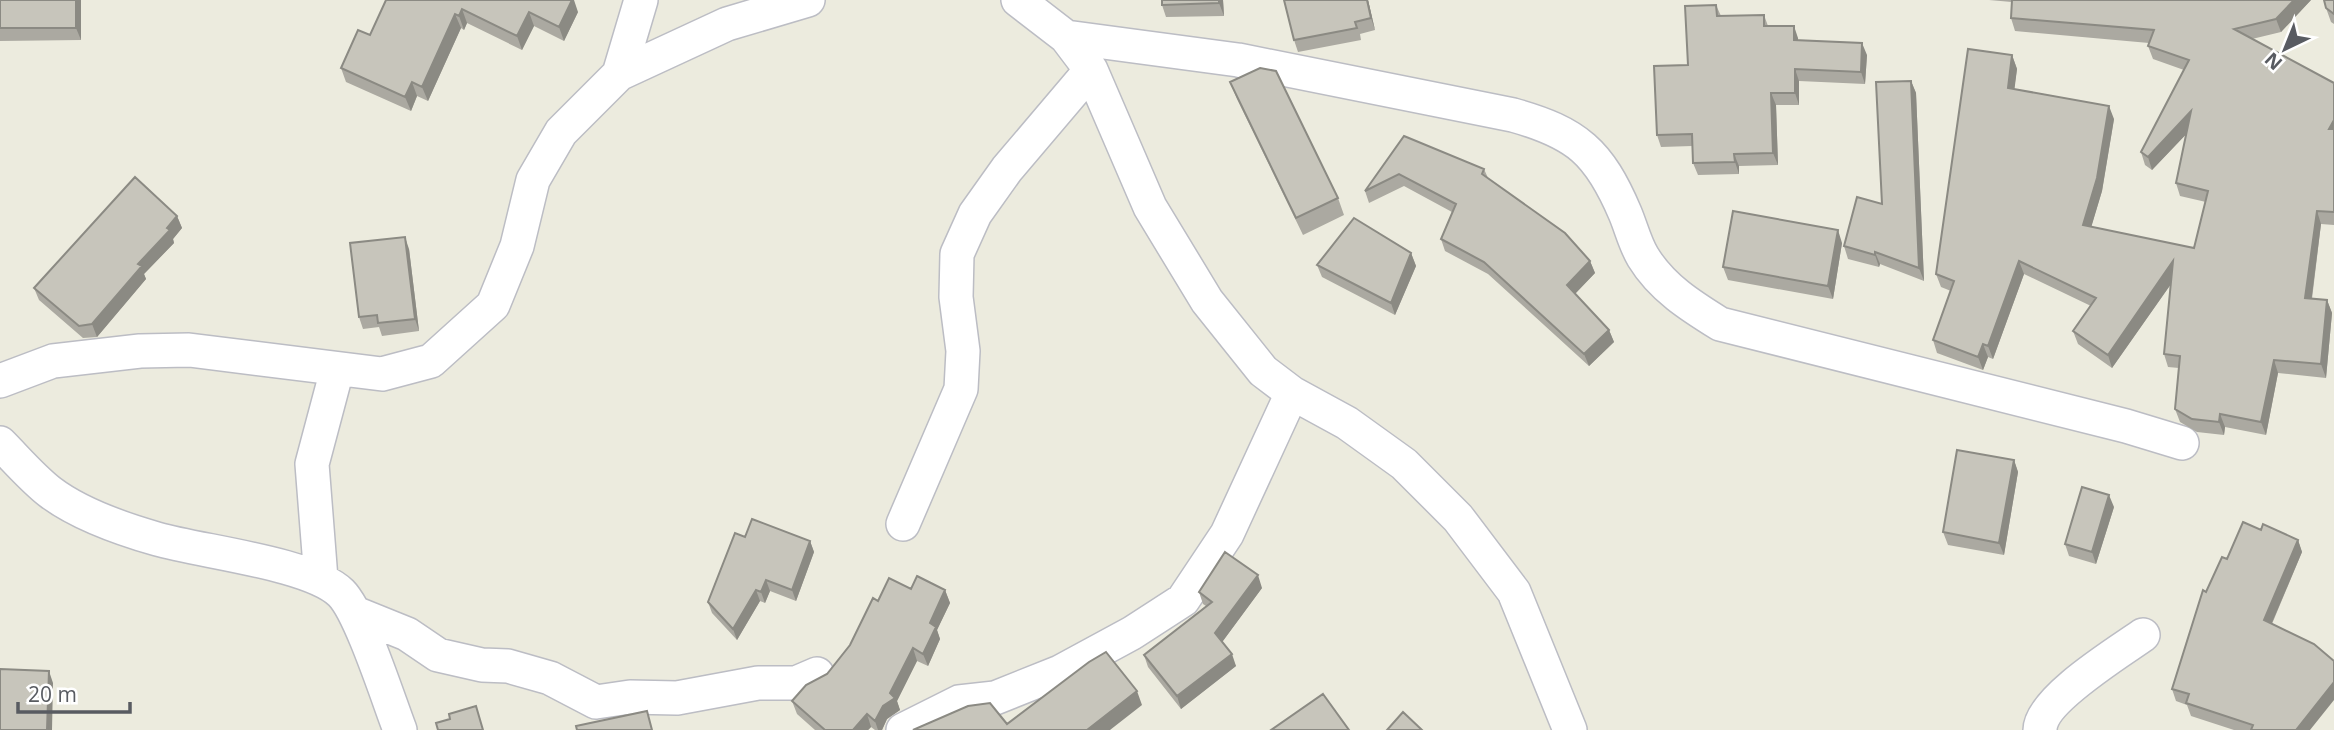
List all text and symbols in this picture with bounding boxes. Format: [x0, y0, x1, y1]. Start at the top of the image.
north arrow [2250, 14, 2320, 84]
text: N [2259, 47, 2288, 76]
scale bar [18, 670, 130, 714]
text: 20 m [28, 680, 77, 708]

